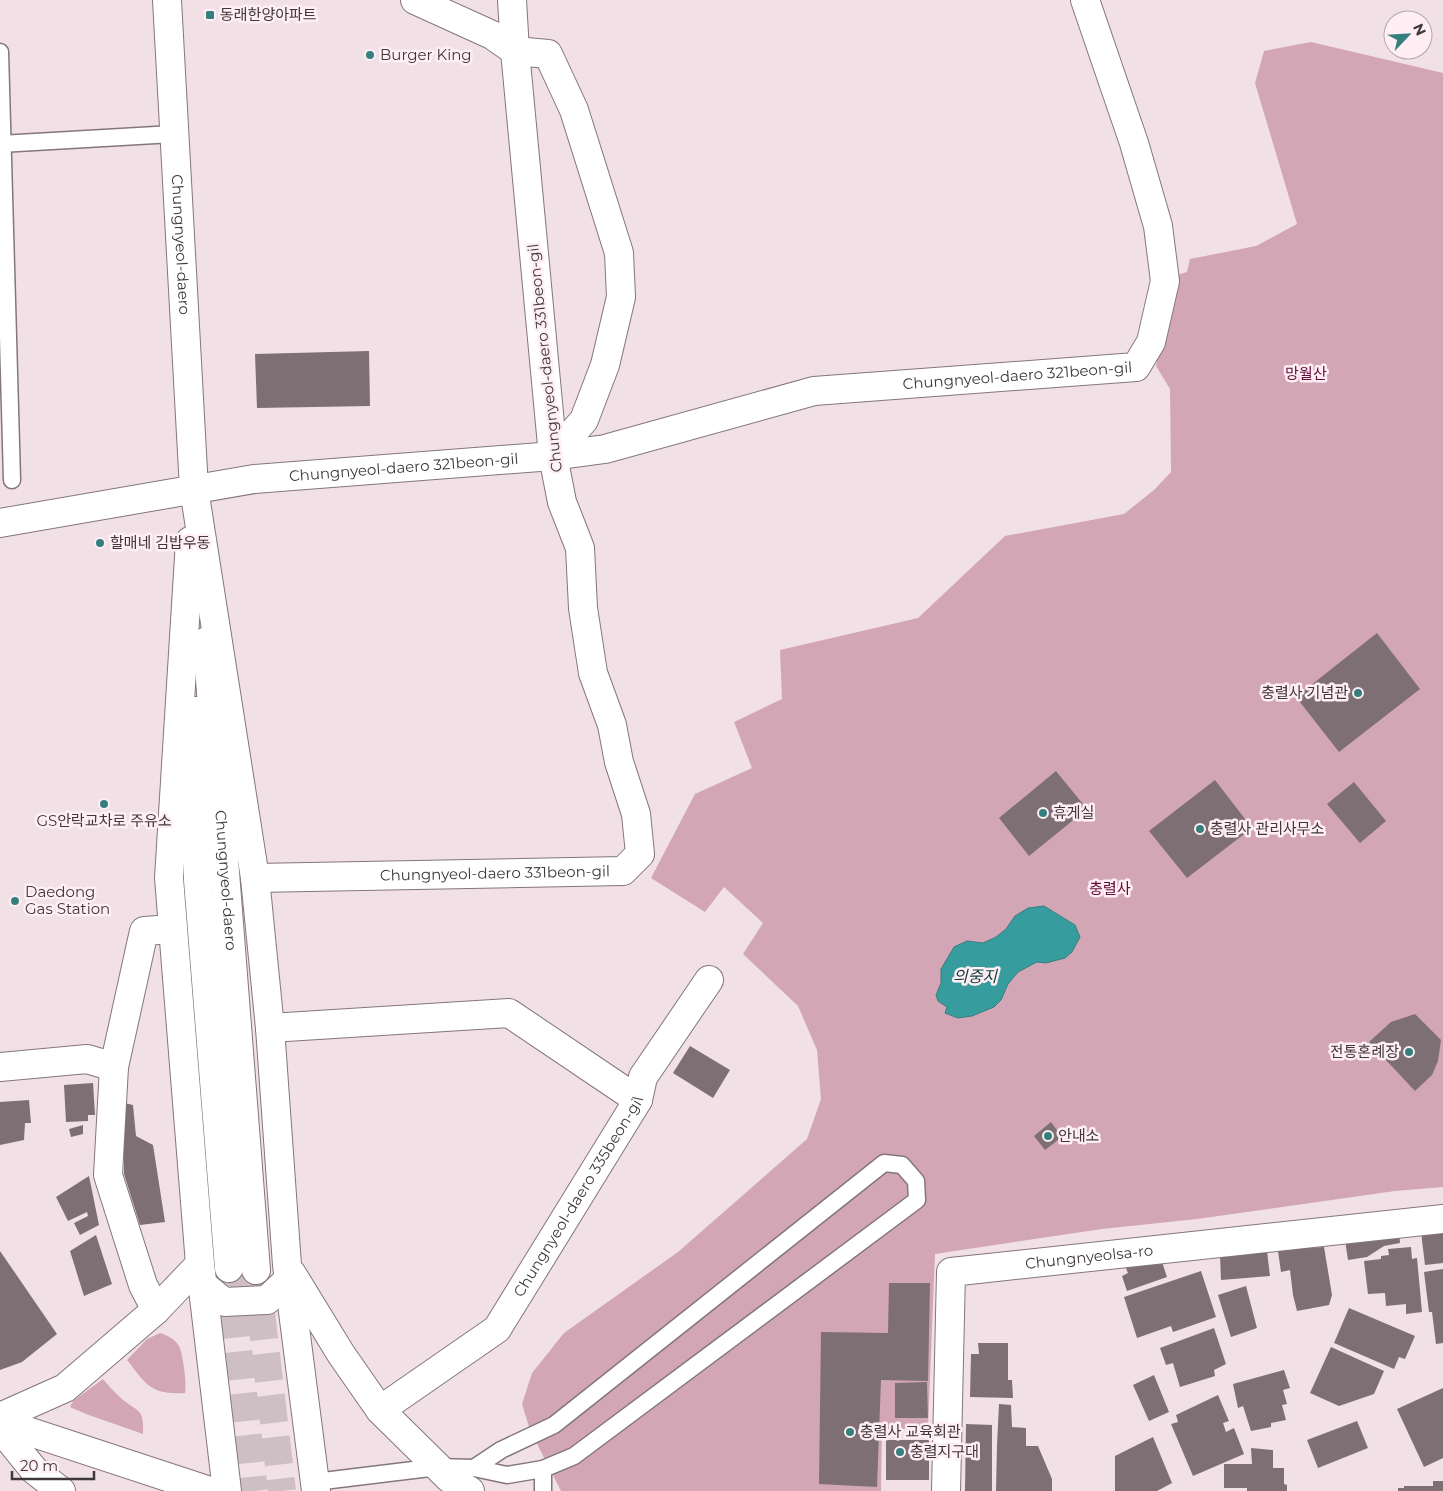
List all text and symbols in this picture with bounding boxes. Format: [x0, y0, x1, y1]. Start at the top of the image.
place label: 동래한양아파트 [220, 5, 317, 24]
marker: 동래한양아파트 [204, 9, 216, 21]
north arrow [1383, 10, 1433, 60]
text: N [1409, 21, 1430, 38]
place label: Burger King [380, 45, 472, 64]
marker: Burger King [364, 49, 376, 61]
street label: Chungnyeol-daero [168, 174, 194, 315]
street label: Chungnyeol-daero 331beon-gil [523, 243, 566, 473]
street label: Chungnyeol-daero 321beon-gil [902, 357, 1133, 393]
park label: 망월산 [1285, 364, 1327, 383]
street label: Chungnyeol-daero 321beon-gil [288, 449, 519, 485]
place label: 할매네 김밥우동 [110, 533, 211, 552]
marker: 할매네 김밥우동 [94, 537, 106, 549]
place label: 충렬사 기념관 [1261, 683, 1348, 702]
marker: 충렬사 기념관 [1352, 687, 1364, 699]
marker: GS안락교차로 주유소 [98, 798, 110, 810]
place label: 휴게실 [1053, 803, 1094, 822]
marker: 휴게실 [1037, 807, 1049, 819]
street label: Chungnyeol-daero [211, 809, 241, 951]
place label: GS안락교차로 주유소 [36, 811, 172, 830]
place label: 충렬사 관리사무소 [1210, 819, 1325, 838]
marker: 충렬사 관리사무소 [1194, 823, 1206, 835]
street label: Chungnyeol-daero 331beon-gil [380, 861, 610, 885]
park label: 충렬사 [1089, 879, 1131, 898]
place label: Daedong Gas Station [25, 882, 110, 918]
marker: Daedong Gas Station [9, 895, 21, 907]
water label: 의중지 [953, 967, 998, 986]
place label: 전통혼례장 [1330, 1042, 1399, 1061]
marker: 전통혼례장 [1403, 1046, 1415, 1058]
street label: Chungnyeol-daero 335beon-gil [509, 1095, 647, 1300]
place label: 안내소 [1058, 1126, 1100, 1145]
marker: 안내소 [1042, 1130, 1054, 1142]
street label: Chungnyeolsa-ro [1024, 1240, 1154, 1273]
place label: 충렬사 교육회관 [860, 1422, 961, 1441]
marker: 충렬사 교육회관 [844, 1426, 856, 1438]
place label: 충렬지구대 [910, 1442, 979, 1461]
marker: 충렬지구대 [894, 1446, 906, 1458]
scale bar [12, 1448, 95, 1480]
text: 20 m [20, 1456, 58, 1475]

